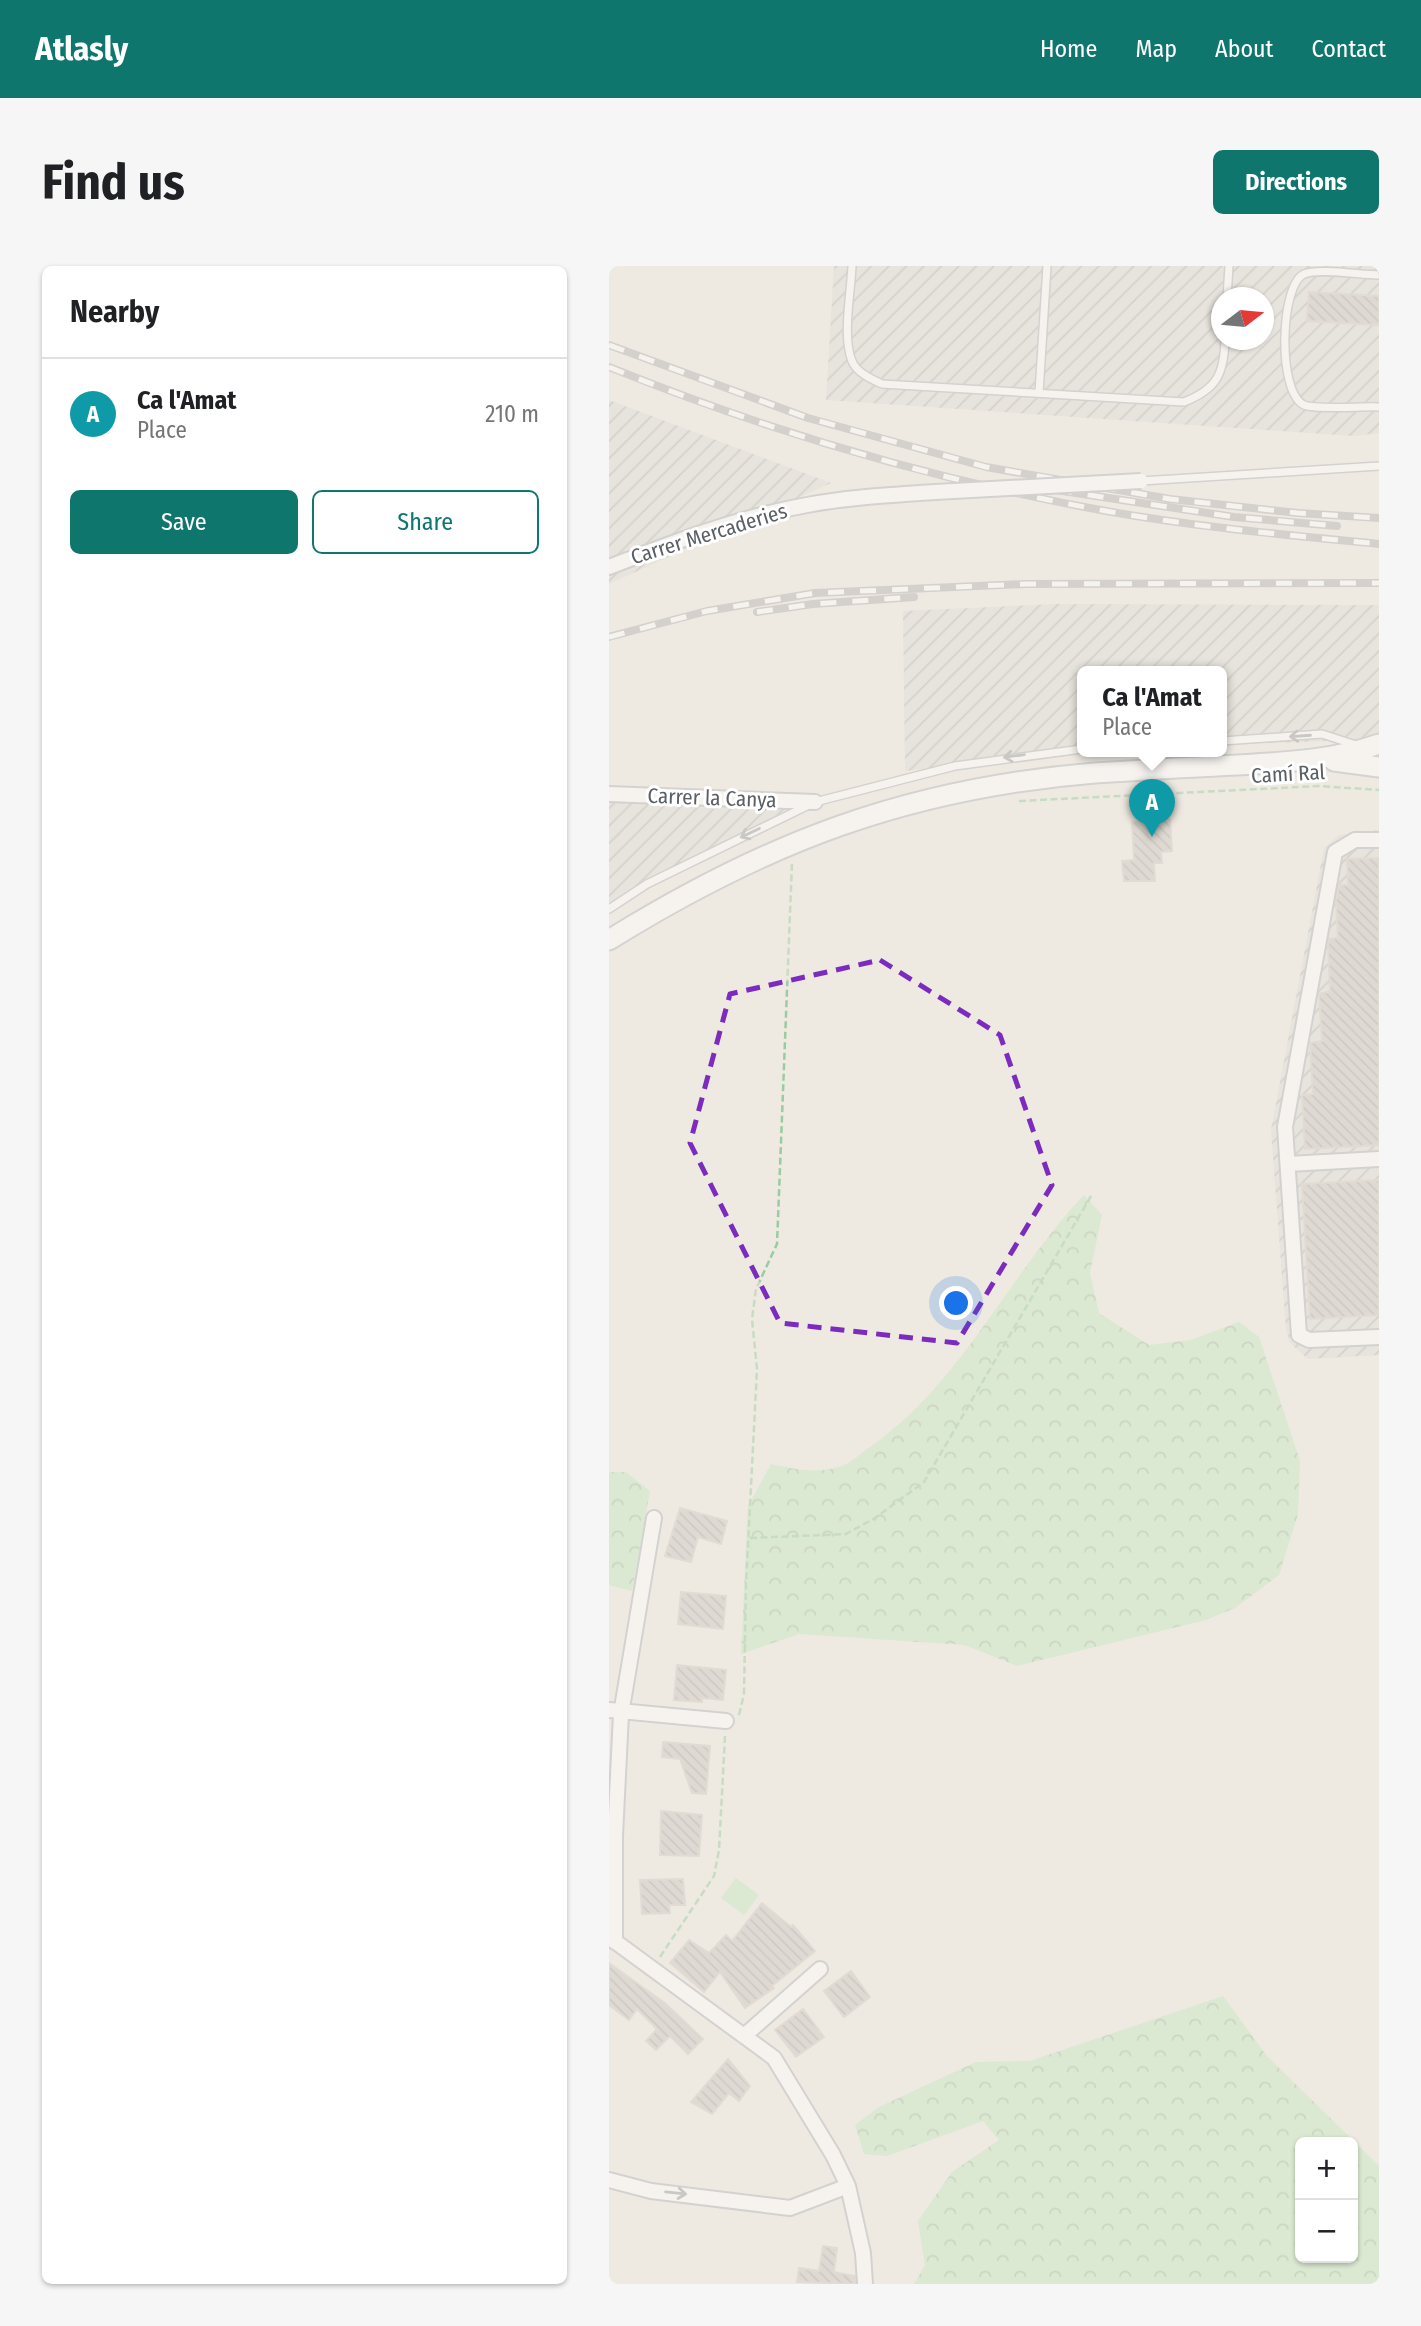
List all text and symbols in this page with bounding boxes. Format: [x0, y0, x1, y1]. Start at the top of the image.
text: Atlasly [35, 29, 128, 69]
text: Home [1040, 35, 1097, 63]
text: Map [1135, 35, 1177, 63]
text: About [1215, 35, 1273, 63]
text: Contact [1311, 35, 1386, 63]
button: Directions [1213, 150, 1379, 214]
text: Find us [42, 153, 185, 212]
north arrow [1211, 287, 1274, 350]
text: Nearby [70, 294, 159, 330]
text: Ca l'Amat [137, 385, 236, 416]
text: A [87, 400, 99, 428]
text: 210 m [485, 400, 539, 428]
text: Place [137, 416, 187, 444]
button: Save [70, 490, 298, 554]
button: Share [312, 490, 539, 554]
street label: Carrer Mercaderies [628, 498, 790, 570]
popup [1077, 666, 1227, 757]
text: Ca l'Amat [1102, 682, 1202, 713]
text: Place [1102, 713, 1152, 741]
one-way arrow [1290, 730, 1312, 743]
one-way arrow [1003, 750, 1026, 763]
street label: Camí Ral [1250, 759, 1326, 789]
pin: A [1129, 779, 1175, 837]
street label: Carrer la Canya [647, 783, 777, 813]
one-way arrow [740, 827, 761, 841]
your location [939, 1286, 973, 1320]
map controls [1295, 2137, 1358, 2263]
button: + [1295, 2137, 1358, 2200]
one-way arrow [664, 2187, 687, 2200]
button: − [1295, 2200, 1358, 2263]

